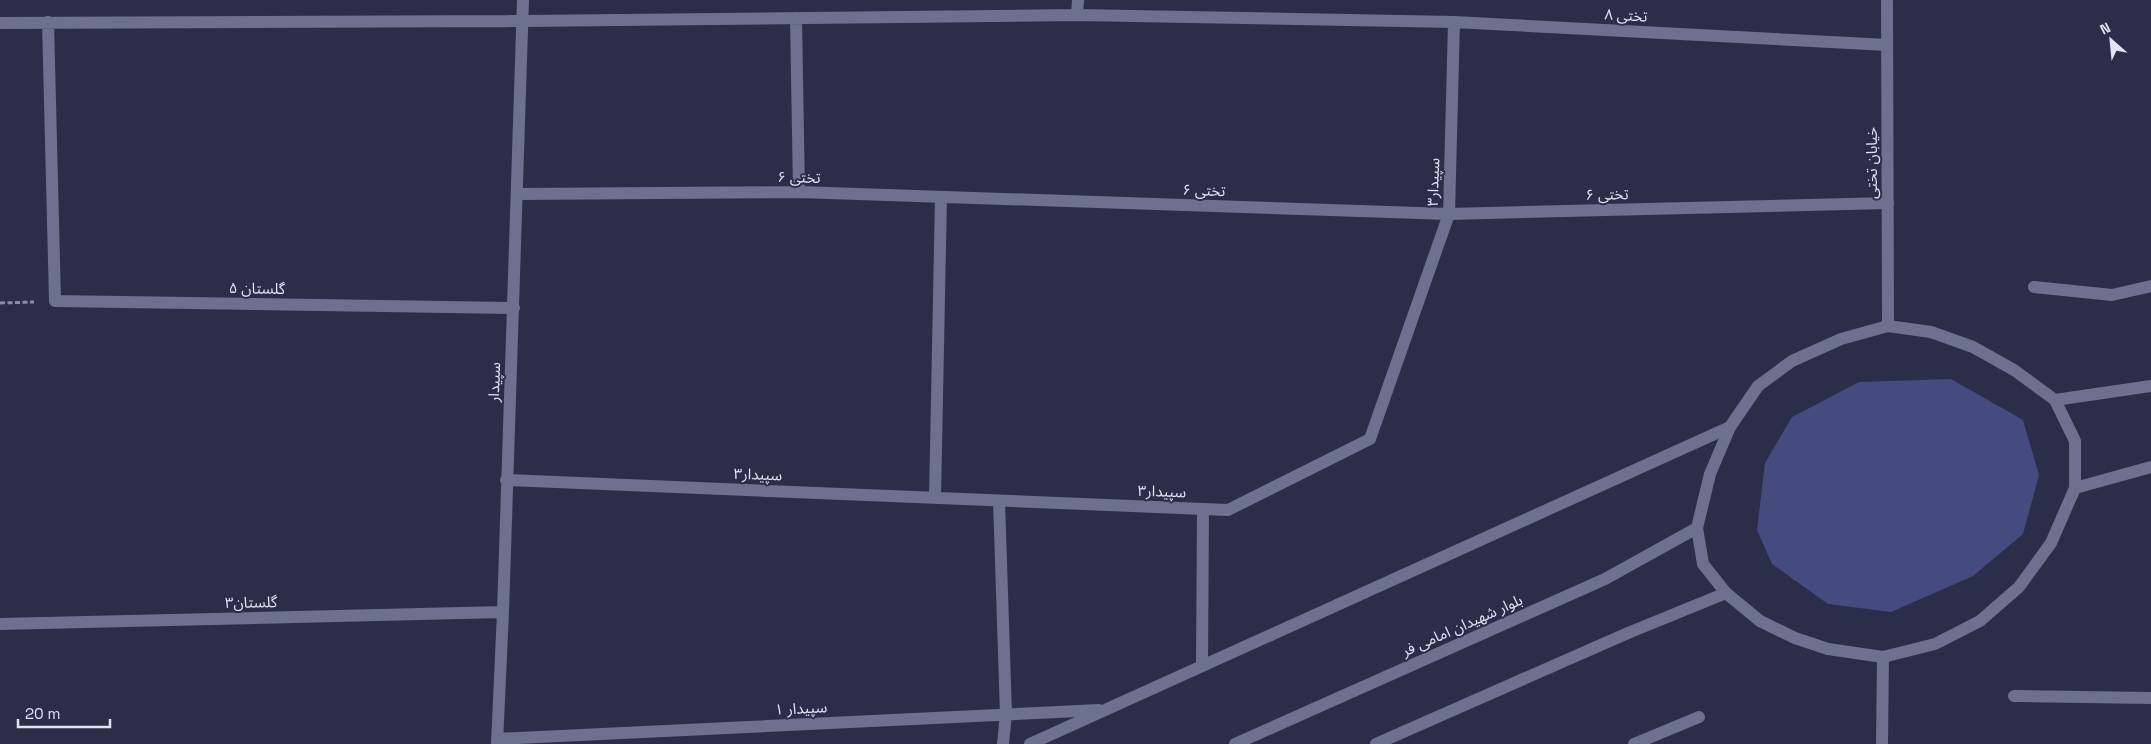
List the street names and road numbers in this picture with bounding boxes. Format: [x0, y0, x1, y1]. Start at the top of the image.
street label: تختی ۸ [1604, 4, 1648, 26]
street label: خیابان تختی [1862, 127, 1881, 199]
street label: سپیدار۳ [1423, 157, 1444, 207]
street label: تختی ۶ [777, 167, 821, 187]
street label: تختی ۶ [1182, 180, 1226, 200]
street label: تختی ۶ [1585, 184, 1629, 204]
street label: گلستان ۵ [229, 278, 286, 298]
street label: سپیدار [484, 361, 505, 403]
street label: سپیدار۳ [733, 464, 783, 485]
street label: سپیدار۳ [1137, 481, 1187, 502]
street label: بلوار شهیدان امامی فر [1398, 590, 1525, 661]
street label: گلستان۳ [225, 592, 278, 612]
street label: سپیدار ۱ [774, 697, 828, 720]

